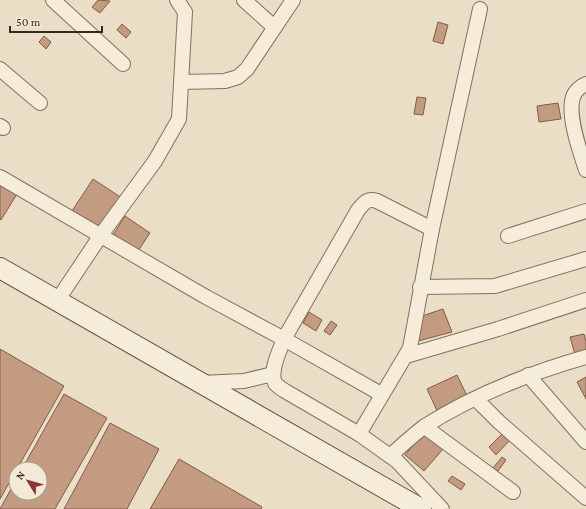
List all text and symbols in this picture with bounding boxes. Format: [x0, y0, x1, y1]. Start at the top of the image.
scale bar [10, 8, 102, 34]
text: 50 m [16, 15, 41, 29]
north arrow [8, 461, 48, 501]
text: N [13, 468, 27, 482]

